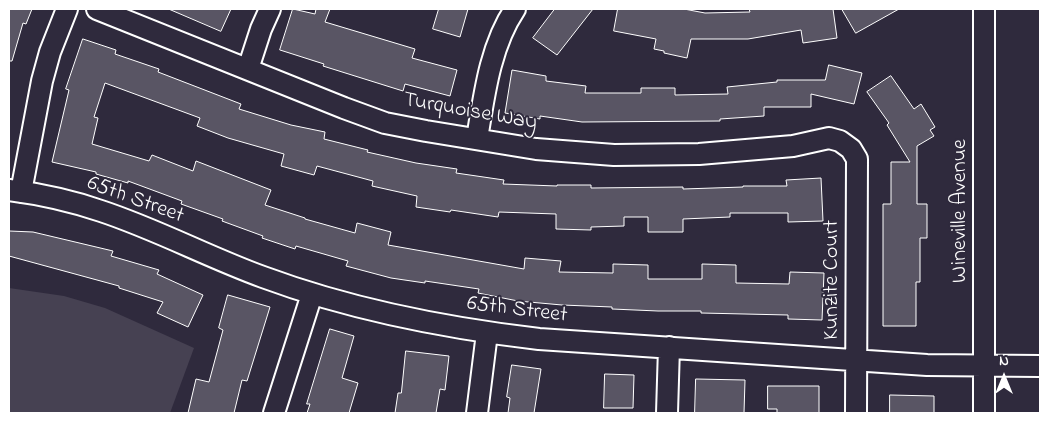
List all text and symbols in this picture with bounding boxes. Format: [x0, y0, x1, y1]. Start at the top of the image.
street label: Turquoise Way [401, 88, 539, 138]
street label: Wineville Avenue [948, 139, 974, 283]
street label: 65th Street [83, 171, 187, 231]
street label: Kunzite Court [820, 220, 846, 340]
street label: 65th Street [465, 292, 569, 330]
text: N [999, 351, 1009, 372]
north arrow [979, 352, 1029, 402]

